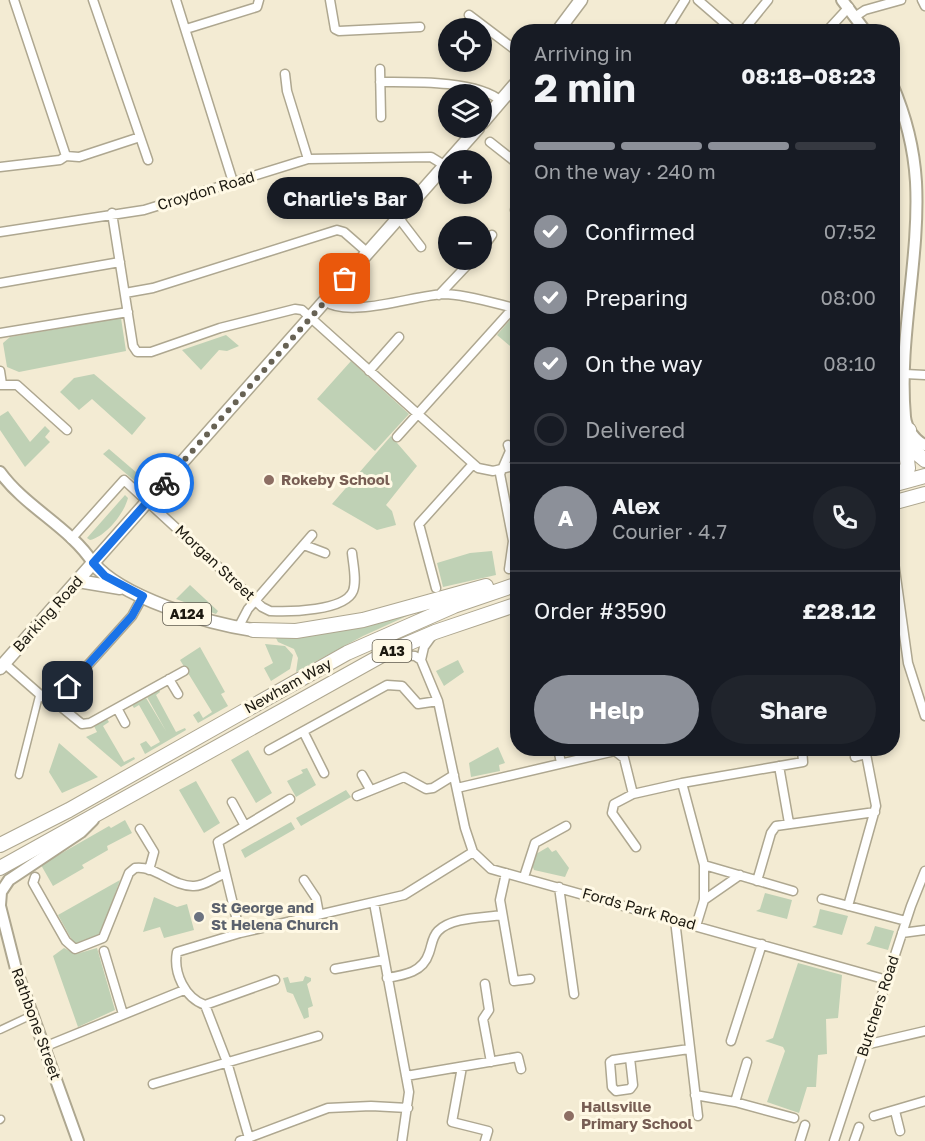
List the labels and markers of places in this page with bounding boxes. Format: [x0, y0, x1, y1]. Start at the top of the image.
callout: Charlie's Bar [267, 177, 423, 219]
pin [319, 253, 370, 304]
place label: Rokeby School [281, 470, 390, 488]
marker: Rokeby School [262, 473, 276, 487]
pin [42, 661, 93, 712]
place label: St George and St Helena Church [211, 898, 338, 933]
marker: St George and St Helena Church [192, 910, 206, 924]
place label: Hallsville Primary School [581, 1097, 693, 1132]
marker: Hallsville Primary School [562, 1109, 576, 1123]

